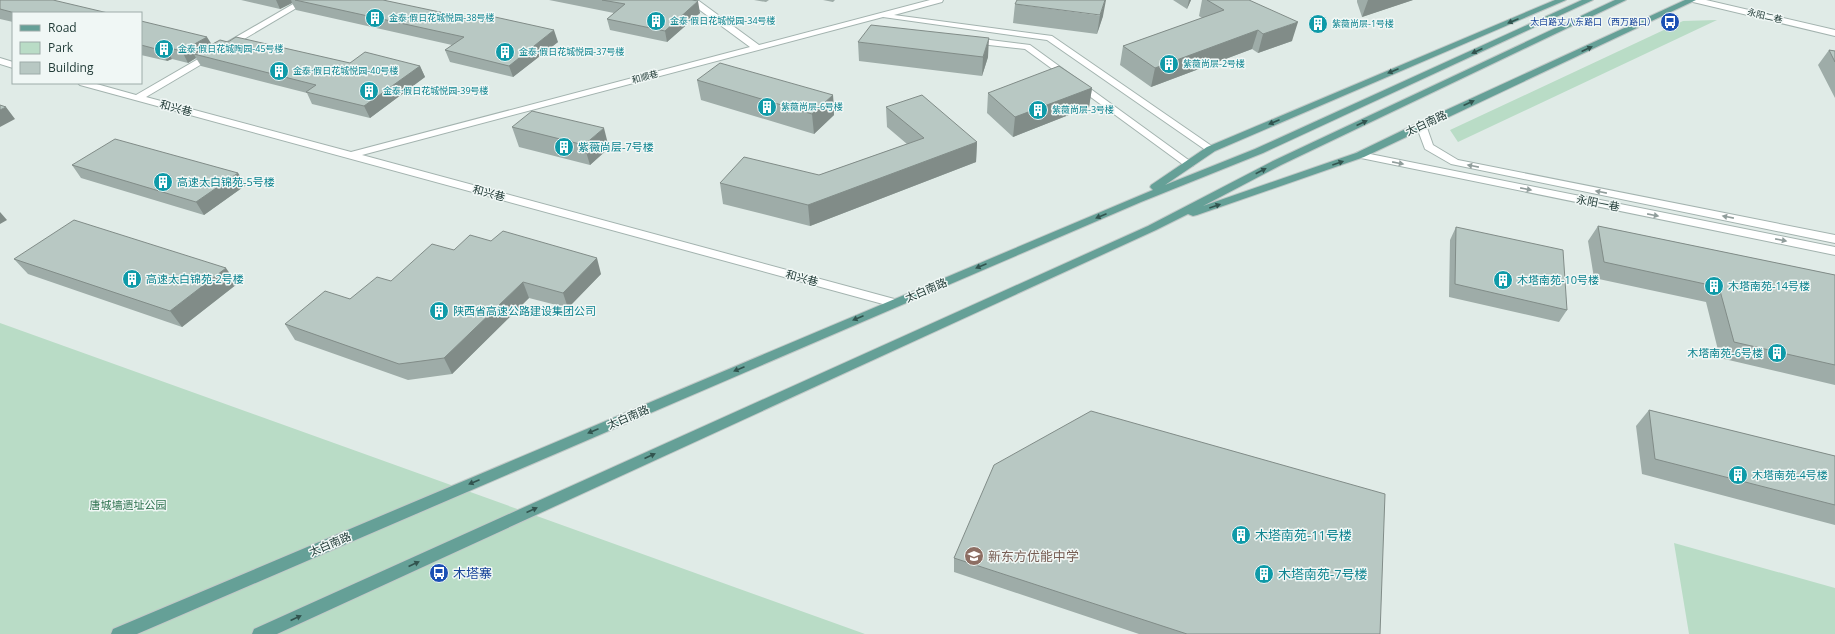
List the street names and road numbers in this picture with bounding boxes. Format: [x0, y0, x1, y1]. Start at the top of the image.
street label: 永阳二巷 [1746, 5, 1784, 26]
street label: 和顺巷 [630, 67, 660, 86]
street label: 和兴巷 [158, 96, 194, 119]
street label: 太白南路 [1403, 106, 1449, 139]
street label: 和兴巷 [471, 181, 507, 204]
street label: 永阳一巷 [1575, 191, 1621, 214]
street label: 和兴巷 [784, 266, 820, 289]
street label: 太白南路 [903, 274, 949, 305]
street label: 太白南路 [605, 401, 651, 432]
street label: 太白南路 [307, 528, 353, 559]

